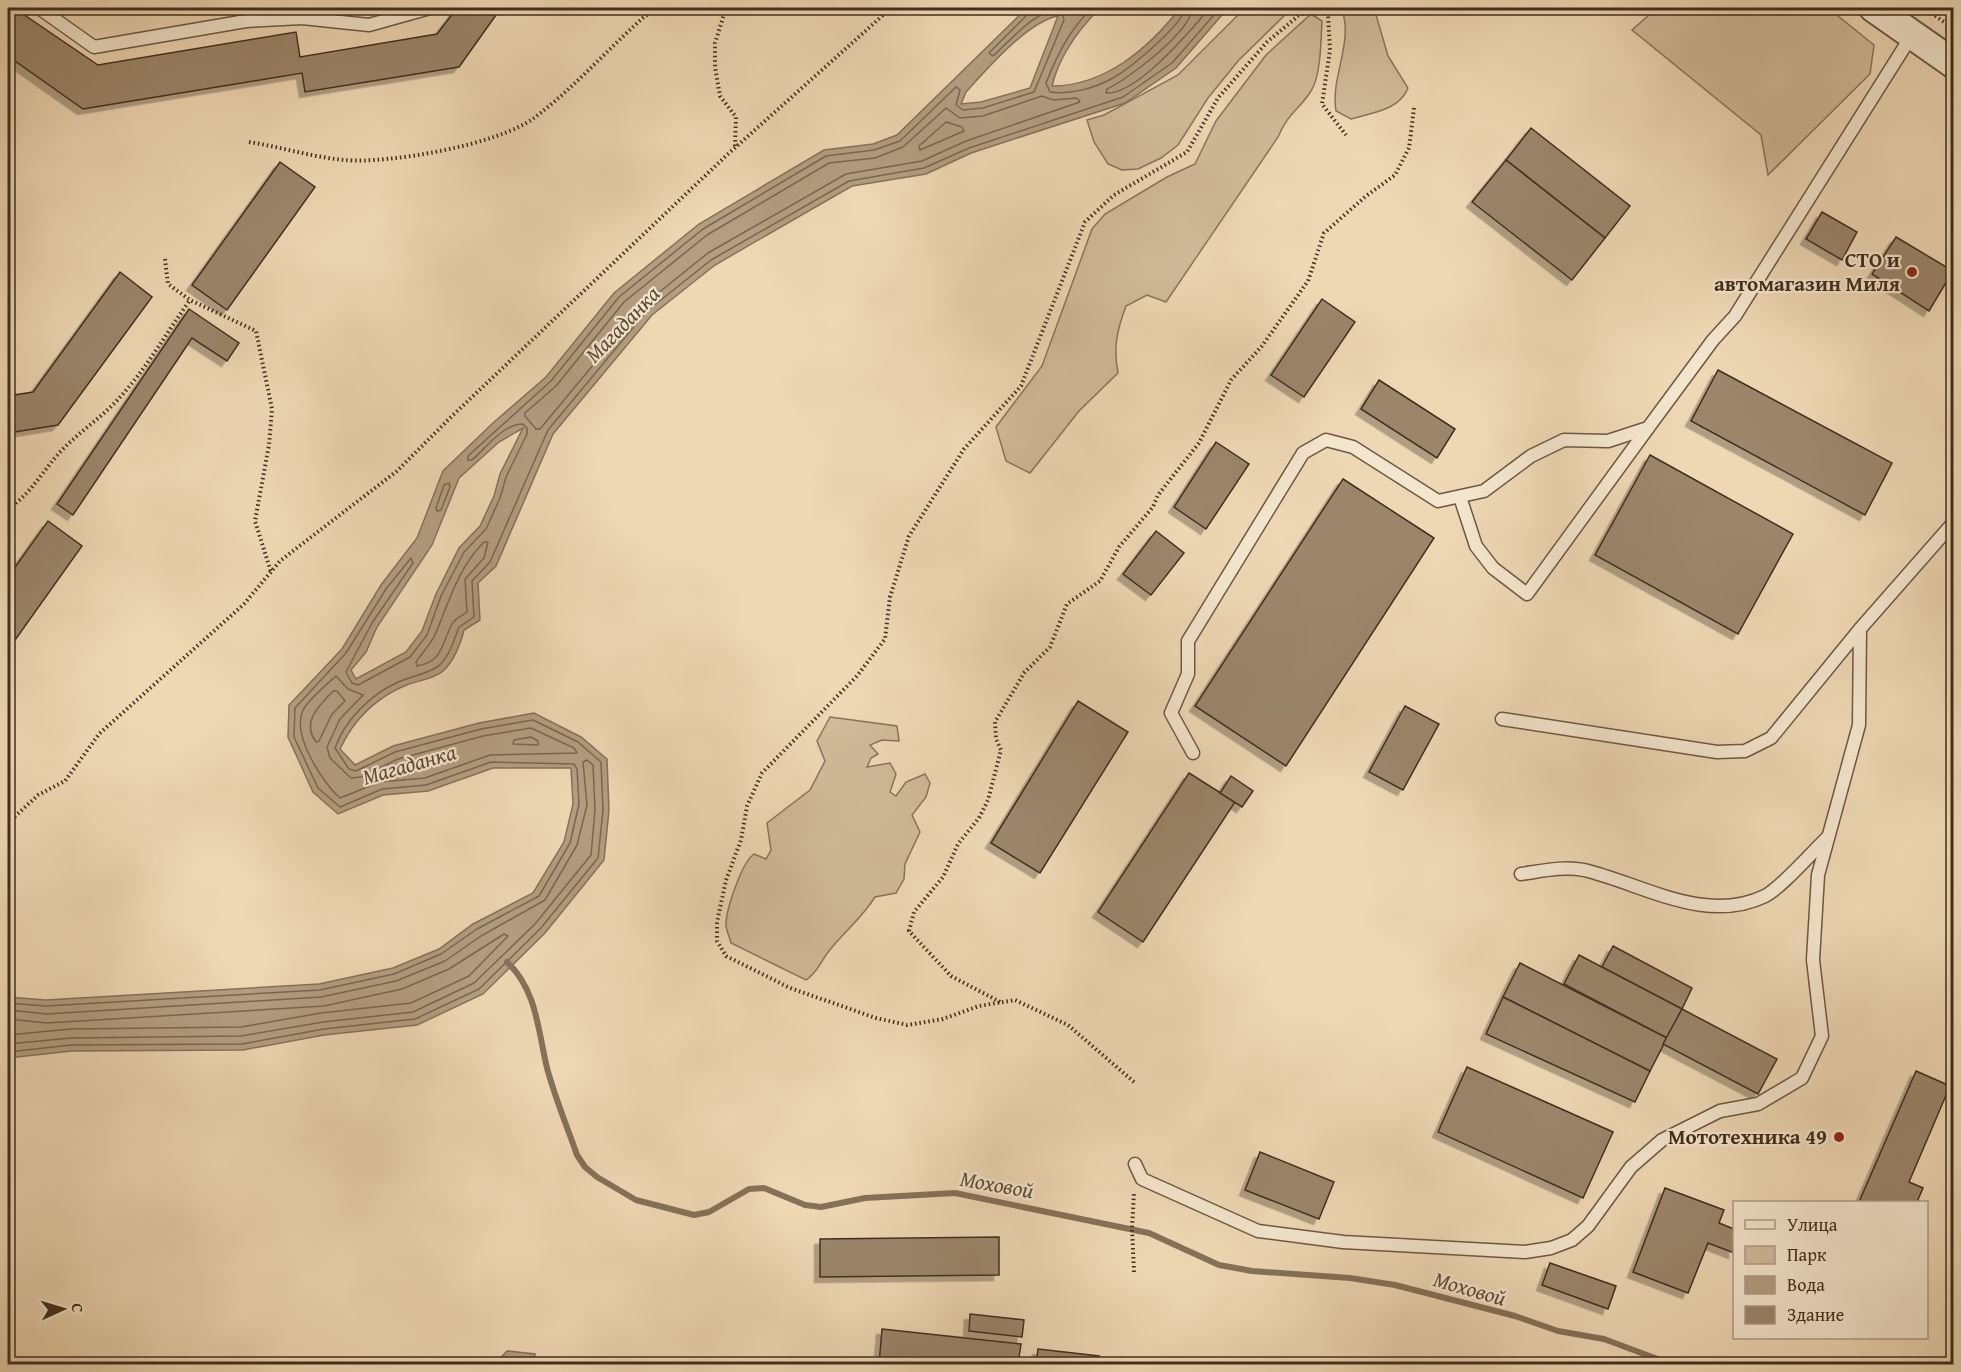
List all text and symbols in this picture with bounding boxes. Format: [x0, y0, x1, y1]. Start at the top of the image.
place label: СТО и автомагазин Миля [1714, 244, 1900, 299]
marker: СТО и автомагазин Миля [1905, 265, 1919, 279]
water label: Магаданка [577, 278, 667, 370]
water label: Магаданка [358, 735, 460, 793]
place label: Мототехника 49 [1668, 1121, 1827, 1152]
marker: Мототехника 49 [1832, 1130, 1846, 1144]
water label: Моховой [958, 1162, 1036, 1206]
legend [1733, 1201, 1928, 1339]
text: Улица [1787, 1211, 1838, 1238]
text: Парк [1787, 1241, 1827, 1268]
water label: Моховой [1430, 1262, 1510, 1314]
text: Вода [1787, 1271, 1825, 1298]
north arrow [33, 1279, 93, 1339]
text: Здание [1787, 1301, 1844, 1328]
text: С [66, 1303, 90, 1313]

